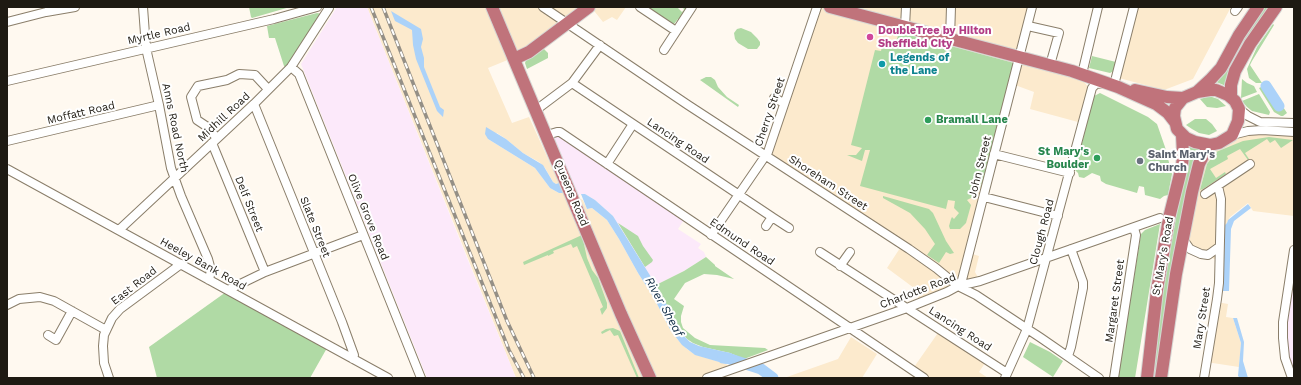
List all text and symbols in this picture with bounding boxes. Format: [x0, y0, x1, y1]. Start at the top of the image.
street label: Myrtle Road [126, 20, 192, 48]
place label: DoubleTree by Hilton Sheffield City [878, 24, 992, 50]
marker: DoubleTree by Hilton Sheffield City [865, 32, 875, 42]
place label: Legends of the Lane [890, 51, 949, 77]
marker: Legends of the Lane [877, 59, 887, 69]
street label: Cherry Street [752, 76, 788, 148]
street label: Anns Road North [159, 82, 191, 174]
street label: Midhill Road [195, 90, 253, 144]
street label: Moffatt Road [46, 99, 116, 127]
place label: Bramall Lane [936, 113, 1008, 127]
street label: Lancing Road [644, 115, 712, 167]
marker: Bramall Lane [923, 115, 933, 125]
street label: John Street [966, 135, 994, 199]
place label: St Mary's Boulder [1038, 145, 1089, 171]
place label: Saint Mary's Church [1148, 148, 1215, 174]
street label: Shoreham Street [786, 153, 870, 213]
marker: St Mary's Boulder [1092, 153, 1102, 163]
marker: Saint Mary's Church [1135, 156, 1145, 166]
street label: Queens Road [551, 158, 591, 228]
street label: Olive Grove Road [345, 172, 391, 262]
street label: Delf Street [232, 174, 266, 234]
street label: Slate Street [297, 195, 333, 259]
street label: Clough Road [1027, 198, 1057, 266]
street label: Edmund Road [707, 215, 777, 269]
street label: St Mary's Road [1150, 215, 1176, 297]
street label: Heeley Bank Road [158, 235, 248, 293]
street label: Margaret Street [1103, 259, 1127, 343]
street label: East Road [109, 264, 159, 308]
street label: Charlotte Road [878, 270, 958, 312]
water label: River Sheaf [642, 275, 686, 339]
street label: Mary Street [1191, 286, 1213, 350]
street label: Lancing Road [926, 304, 994, 354]

